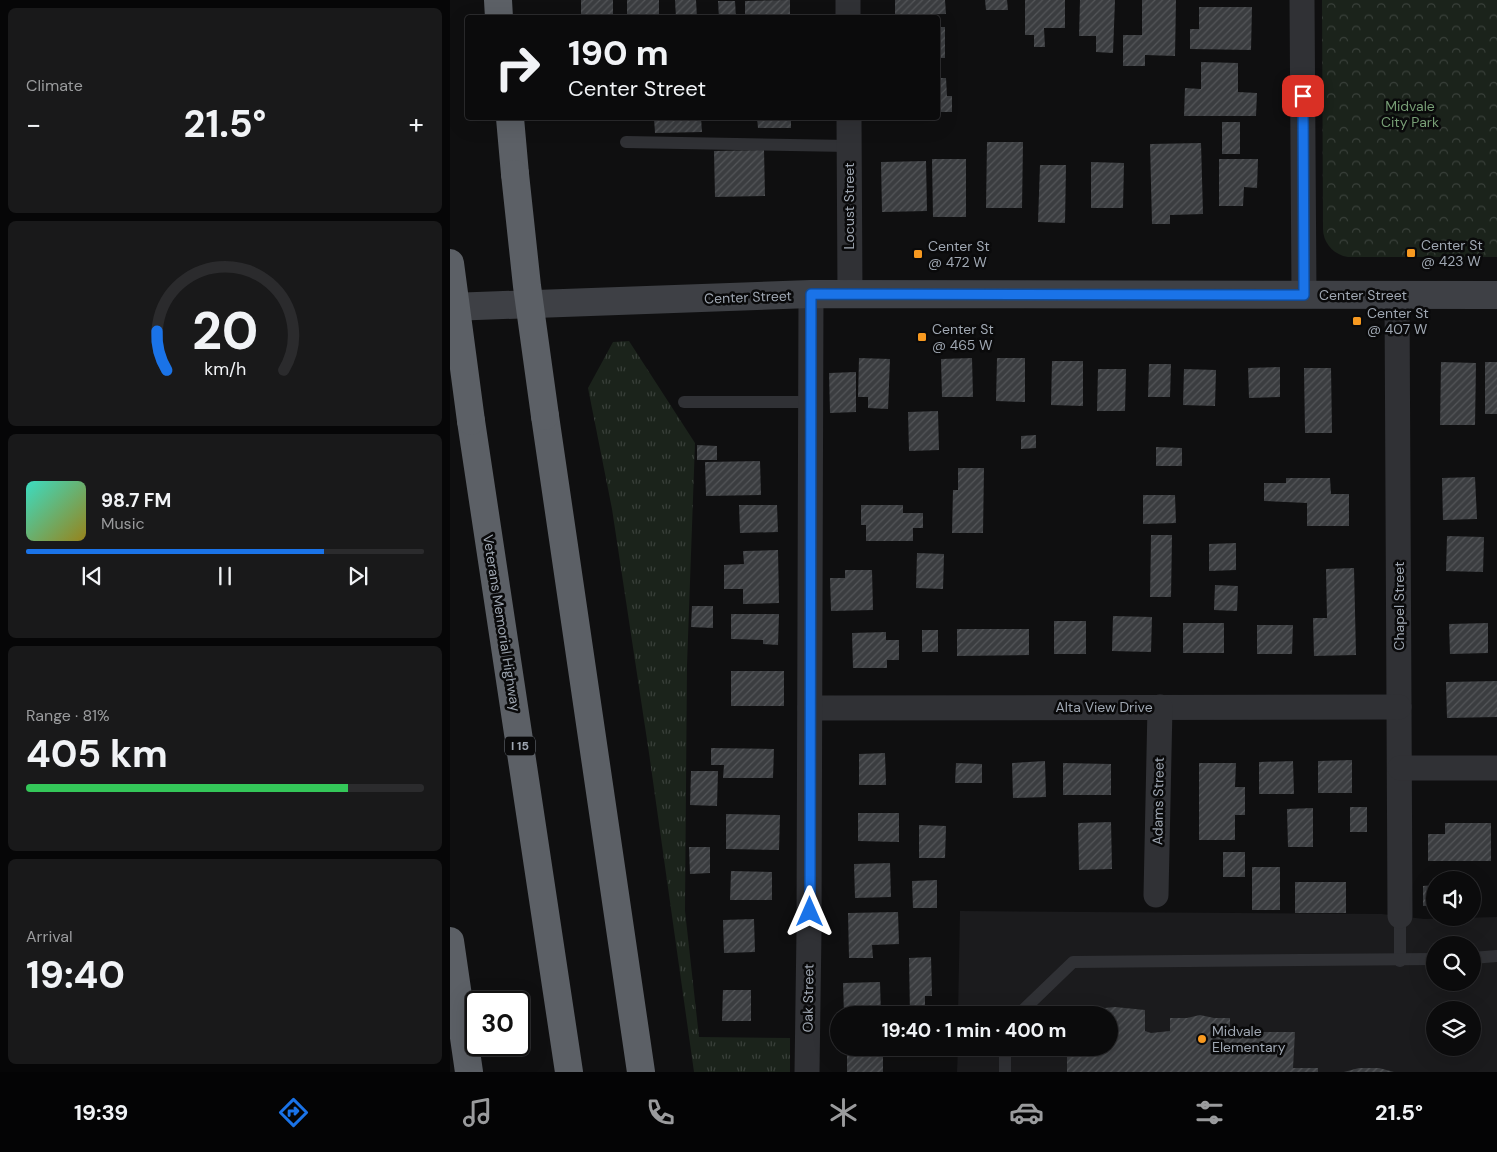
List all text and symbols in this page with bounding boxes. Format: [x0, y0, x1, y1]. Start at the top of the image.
text: 190 m [568, 30, 669, 76]
icon: right [485, 35, 550, 100]
text: Center Street [568, 74, 706, 103]
text: Climate [26, 75, 83, 96]
pin [1282, 75, 1324, 117]
icon: arrive [1289, 82, 1317, 110]
park label: Midvale City Park [1381, 97, 1439, 131]
text: 21.5° [184, 99, 266, 149]
text: − [26, 106, 41, 143]
text: + [409, 106, 424, 143]
street label: Locust Street [840, 162, 858, 250]
place label: Center St @ 423 W [1421, 236, 1483, 270]
place label: Center St @ 472 W [928, 237, 990, 271]
marker: Center St @ 423 W [1405, 247, 1417, 259]
marker: Center St @ 472 W [912, 248, 924, 260]
street label: Center Street [704, 286, 792, 308]
street label: Center Street [1319, 286, 1407, 304]
text: 20 [192, 297, 258, 365]
place label: Center St @ 407 W [1367, 304, 1429, 338]
marker: Center St @ 407 W [1351, 315, 1363, 327]
place label: Center St @ 465 W [932, 320, 994, 354]
marker: Center St @ 465 W [916, 331, 928, 343]
text: km/h [204, 357, 246, 381]
text: 98.7 FM [101, 488, 171, 513]
text: Music [101, 513, 145, 534]
street label: Veterans Memorial Highway [479, 533, 525, 713]
icon: previous [78, 562, 106, 590]
icon: pause [211, 562, 239, 590]
icon: next [344, 562, 372, 590]
street label: Chapel Street [1390, 562, 1408, 650]
street label: Alta View Drive [1055, 698, 1153, 716]
text: Range · 81% [26, 705, 110, 726]
text: 405 km [26, 729, 168, 779]
road number: I 15 [505, 736, 535, 756]
street label: Adams Street [1148, 757, 1168, 845]
map controls [1426, 871, 1481, 1056]
button: sound [1426, 871, 1481, 926]
position arrow [783, 885, 835, 937]
text: Arrival [26, 926, 73, 947]
button: search [1426, 936, 1481, 991]
text: 19:40 [26, 950, 125, 1000]
street label: Oak Street [798, 963, 818, 1033]
speed limit sign: 30 [465, 991, 530, 1056]
button: layers [1426, 1001, 1481, 1056]
text: 19:40 · 1 min · 400 m [882, 1018, 1066, 1043]
place label: Midvale Elementary [1212, 1022, 1286, 1056]
marker: Midvale Elementary [1196, 1033, 1208, 1045]
icon: directions [276, 1095, 311, 1130]
icon: music [460, 1095, 495, 1130]
icon: phone [643, 1095, 678, 1130]
icon: climate [826, 1095, 861, 1130]
icon: car [1009, 1095, 1044, 1130]
icon: filters [1192, 1095, 1227, 1130]
text: 19:39 [74, 1098, 128, 1127]
text: 21.5° [1375, 1098, 1423, 1127]

